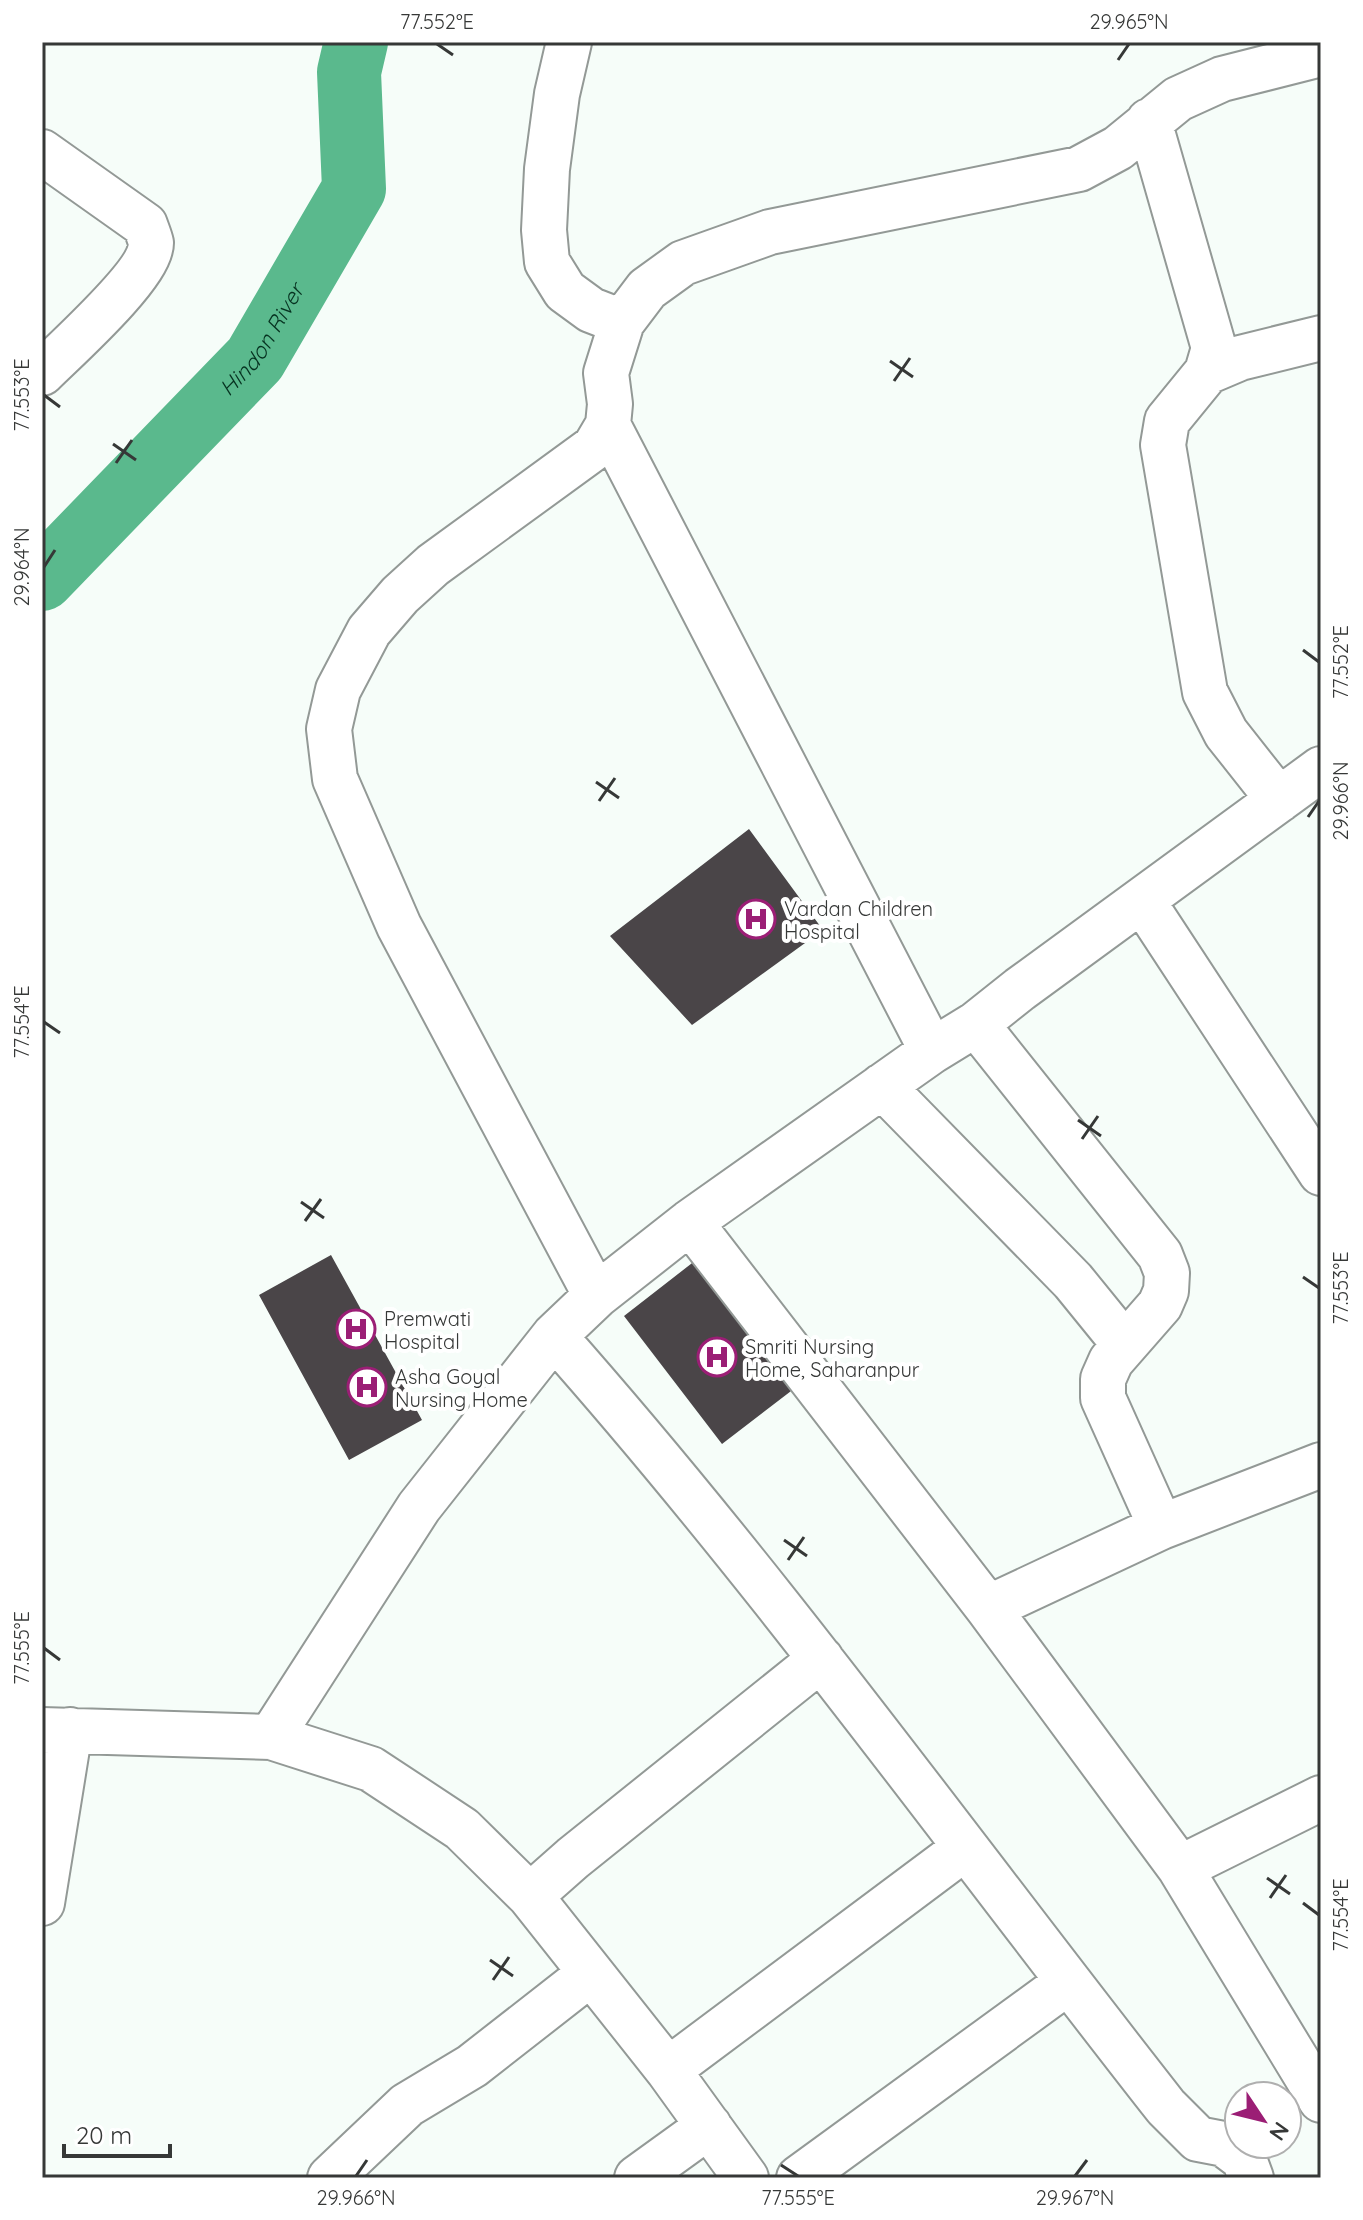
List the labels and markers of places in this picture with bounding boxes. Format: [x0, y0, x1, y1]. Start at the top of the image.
place label: Vardan Children Hospital [784, 896, 933, 944]
hospital icon: Vardan Children Hospital [735, 898, 777, 940]
place label: Premwati Hospital [384, 1306, 471, 1354]
hospital icon: Premwati Hospital [335, 1308, 377, 1350]
place label: Smriti Nursing Home, Saharanpur [745, 1334, 920, 1382]
hospital icon: Smriti Nursing Home, Saharanpur [696, 1336, 738, 1378]
place label: Asha Goyal Nursing Home [395, 1364, 528, 1412]
hospital icon: Asha Goyal Nursing Home [346, 1366, 388, 1408]

